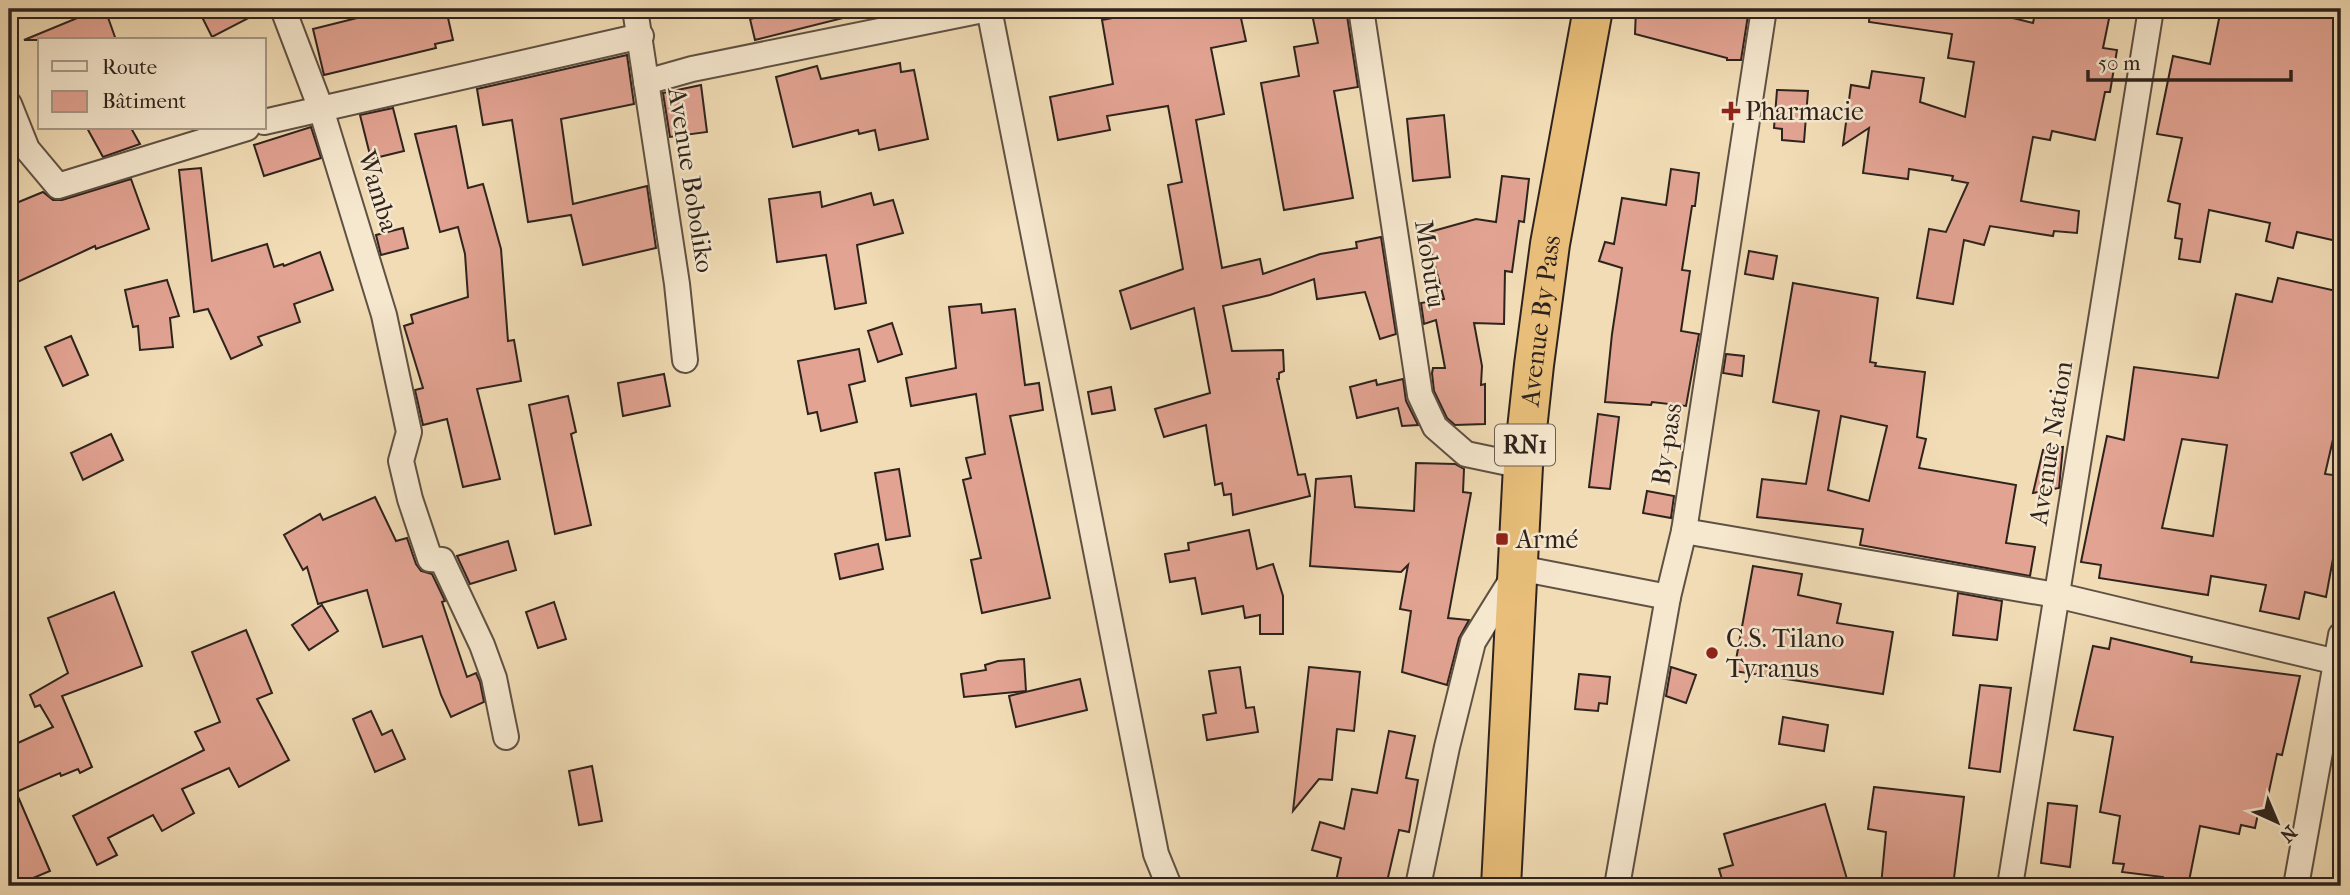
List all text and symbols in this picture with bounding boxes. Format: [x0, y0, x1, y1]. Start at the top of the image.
legend [38, 38, 266, 130]
scale bar [2088, 38, 2290, 82]
text: 50 m [2098, 51, 2141, 75]
text: Route [102, 55, 157, 79]
street label: Avenue Boboliko [661, 84, 721, 275]
text: Bâtiment [102, 89, 187, 113]
place label: Pharmacie [1745, 96, 1864, 127]
marker: Pharmacie [1723, 103, 1739, 119]
street label: Wamba [351, 146, 405, 236]
street label: Mobutu [1408, 218, 1452, 310]
street label: Avenue By Pass [1514, 232, 1567, 409]
street label: Avenue Nation [2023, 359, 2079, 528]
street label: By-pass [1645, 401, 1689, 487]
road number: RN1 [1495, 424, 1555, 466]
place label: Armé [1515, 524, 1578, 555]
marker: Armé [1494, 531, 1510, 547]
place label: C.S. Tilano Tyranus [1726, 623, 1844, 684]
marker: C.S. Tilano Tyranus [1704, 645, 1720, 661]
north arrow [2242, 786, 2312, 856]
text: N [2275, 821, 2301, 847]

